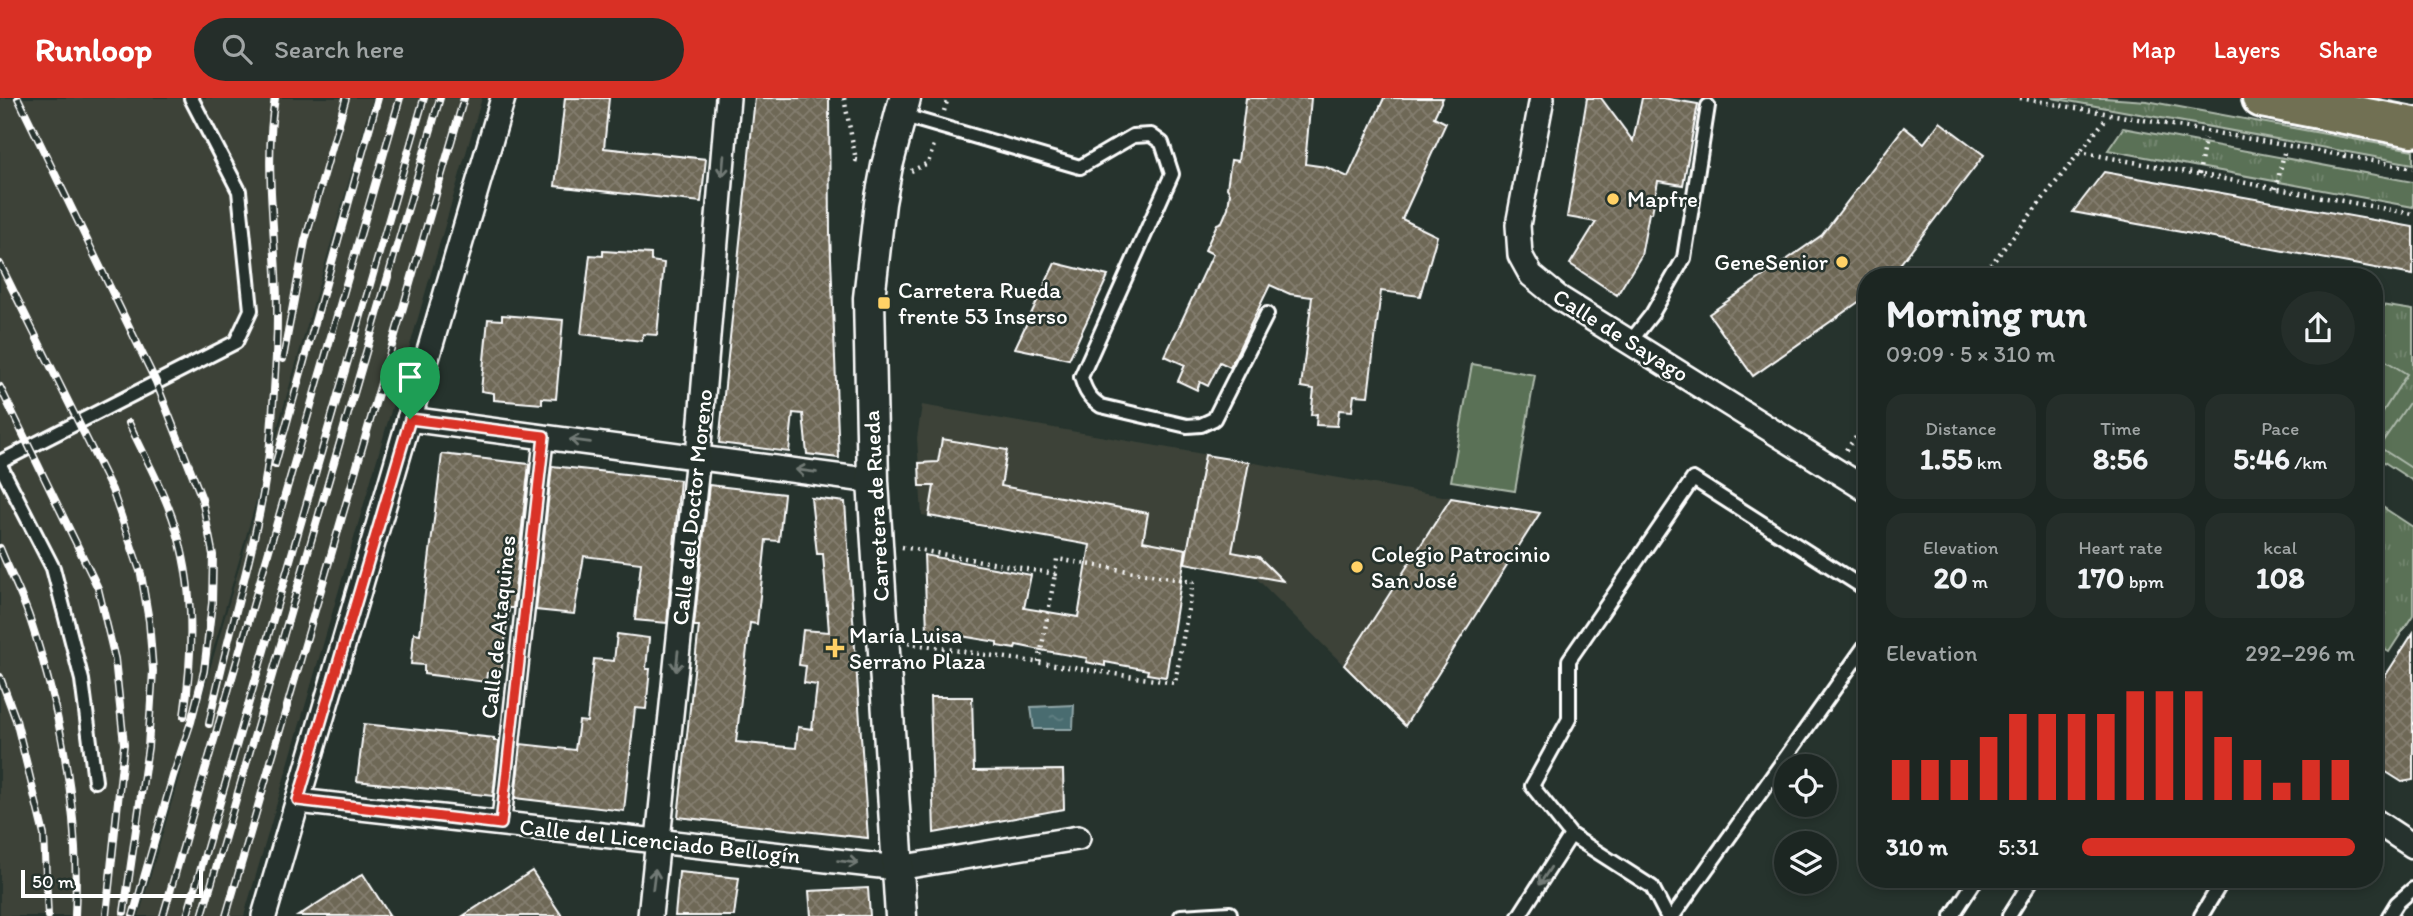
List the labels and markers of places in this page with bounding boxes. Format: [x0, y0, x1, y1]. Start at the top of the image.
place label: Mapfre [1627, 185, 1698, 213]
marker: Mapfre [1605, 191, 1621, 207]
place label: GeneSenior [1714, 248, 1828, 276]
marker: GeneSenior [1834, 254, 1850, 270]
place label: Carretera Rueda frente 53 Inserso [898, 276, 1068, 330]
marker: Carretera Rueda frente 53 Inserso [876, 295, 892, 311]
pin [380, 347, 440, 419]
place label: Colegio Patrocinio San José [1371, 540, 1550, 594]
marker: Colegio Patrocinio San José [1349, 559, 1365, 575]
place label: María Luisa Serrano Plaza [849, 621, 985, 675]
marker: María Luisa Serrano Plaza [827, 640, 843, 656]

